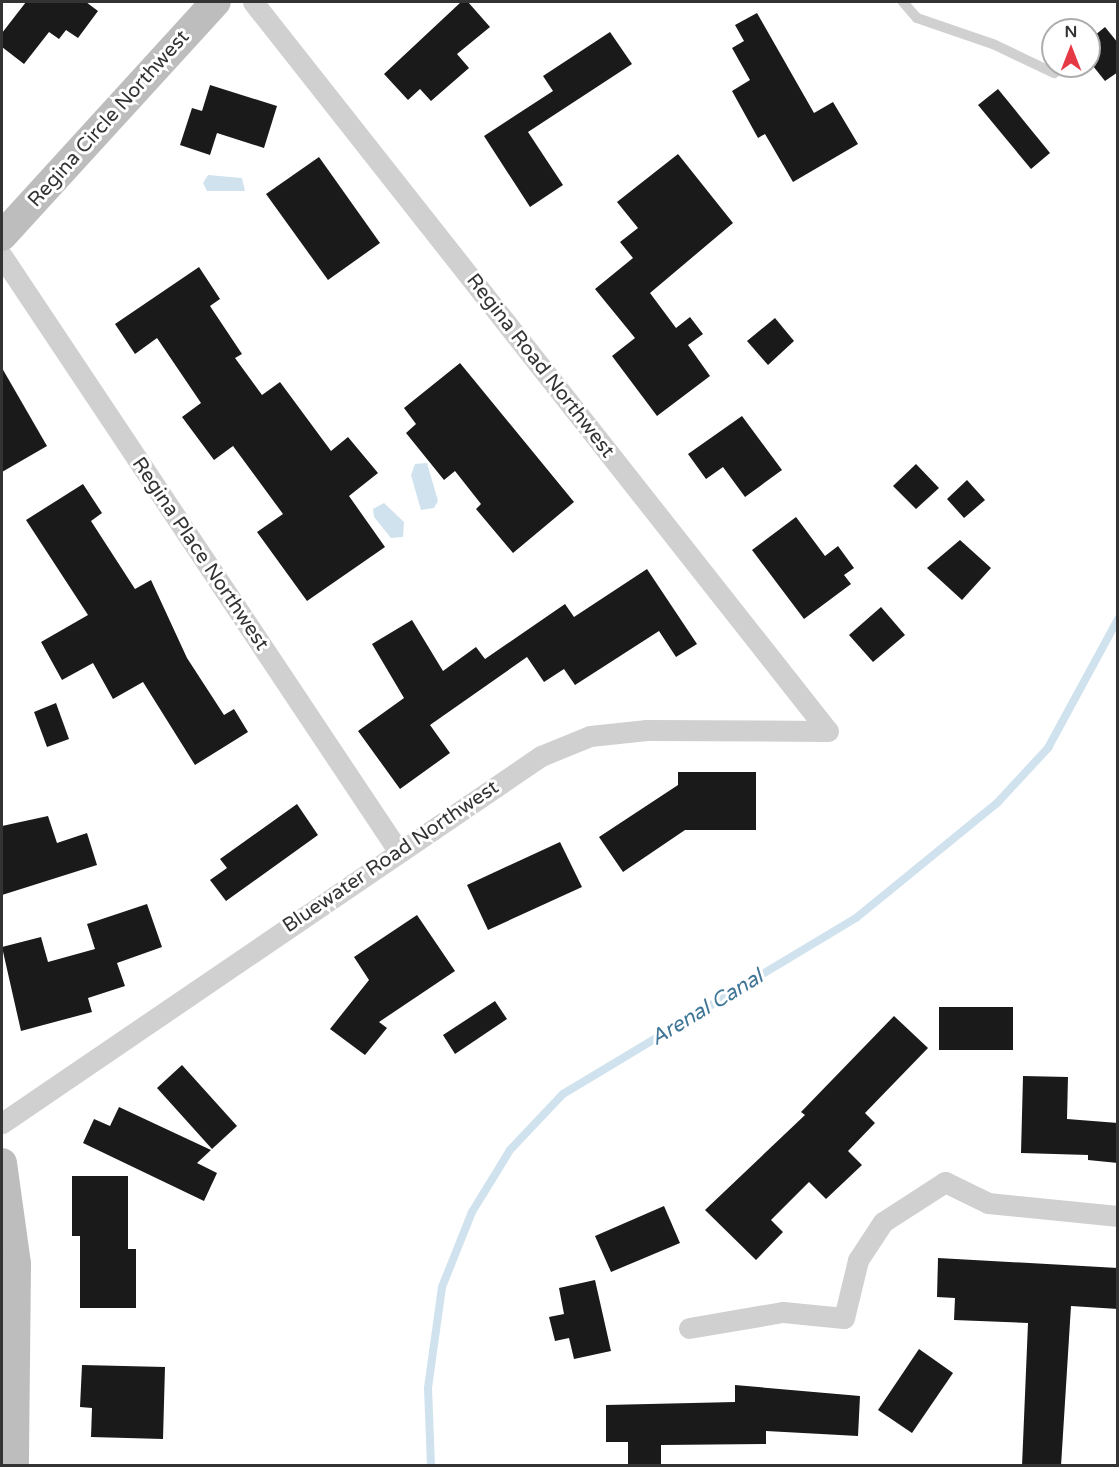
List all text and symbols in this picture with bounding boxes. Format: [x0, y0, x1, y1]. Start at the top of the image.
north arrow [1041, 18, 1101, 78]
text: N [1065, 22, 1077, 42]
street label: Regina Circle Northwest [23, 26, 195, 212]
street label: Regina Road Northwest [461, 269, 619, 463]
street label: Regina Place Northwest [126, 453, 274, 655]
street label: Bluewater Road Northwest [278, 776, 504, 938]
water label: Arenal Canal [646, 965, 768, 1051]

